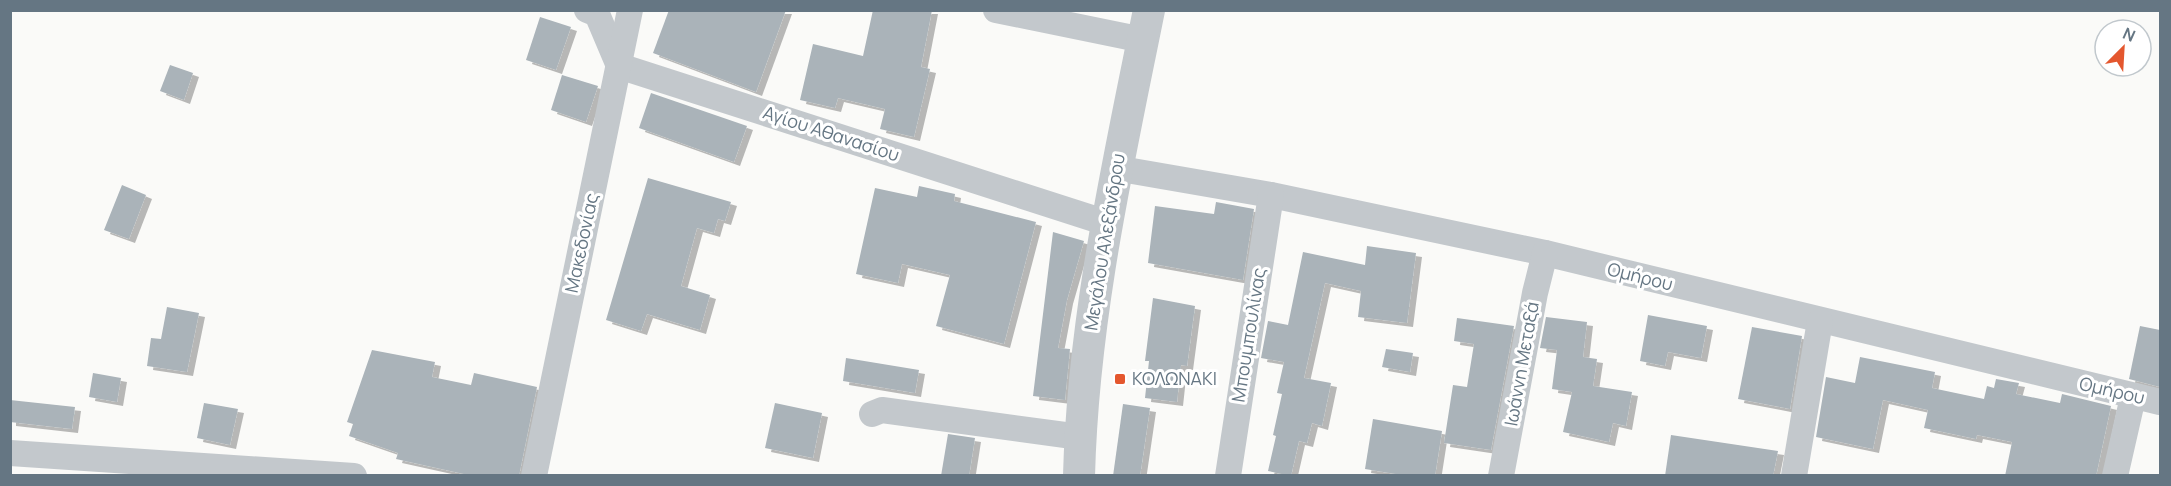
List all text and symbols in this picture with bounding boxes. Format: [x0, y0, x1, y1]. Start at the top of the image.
north arrow [2093, 18, 2153, 78]
text: N [2119, 22, 2139, 47]
street label: Αγίου Αθανασίου [760, 100, 902, 166]
street label: Μεγάλου Αλεξάνδρου [1078, 152, 1130, 332]
street label: Μακεδονίας [559, 191, 603, 295]
street label: Ομήρου [1605, 256, 1675, 296]
street label: Μπουμπουλίνας [1226, 266, 1270, 404]
street label: Ιωάννη Μεταξά [1498, 300, 1544, 428]
place label: ΚΟΛΩΝΑΚΙ [1132, 366, 1217, 390]
street label: Ομήρου [2077, 371, 2147, 409]
marker: ΚΟΛΩΝΑΚΙ [1113, 372, 1127, 386]

